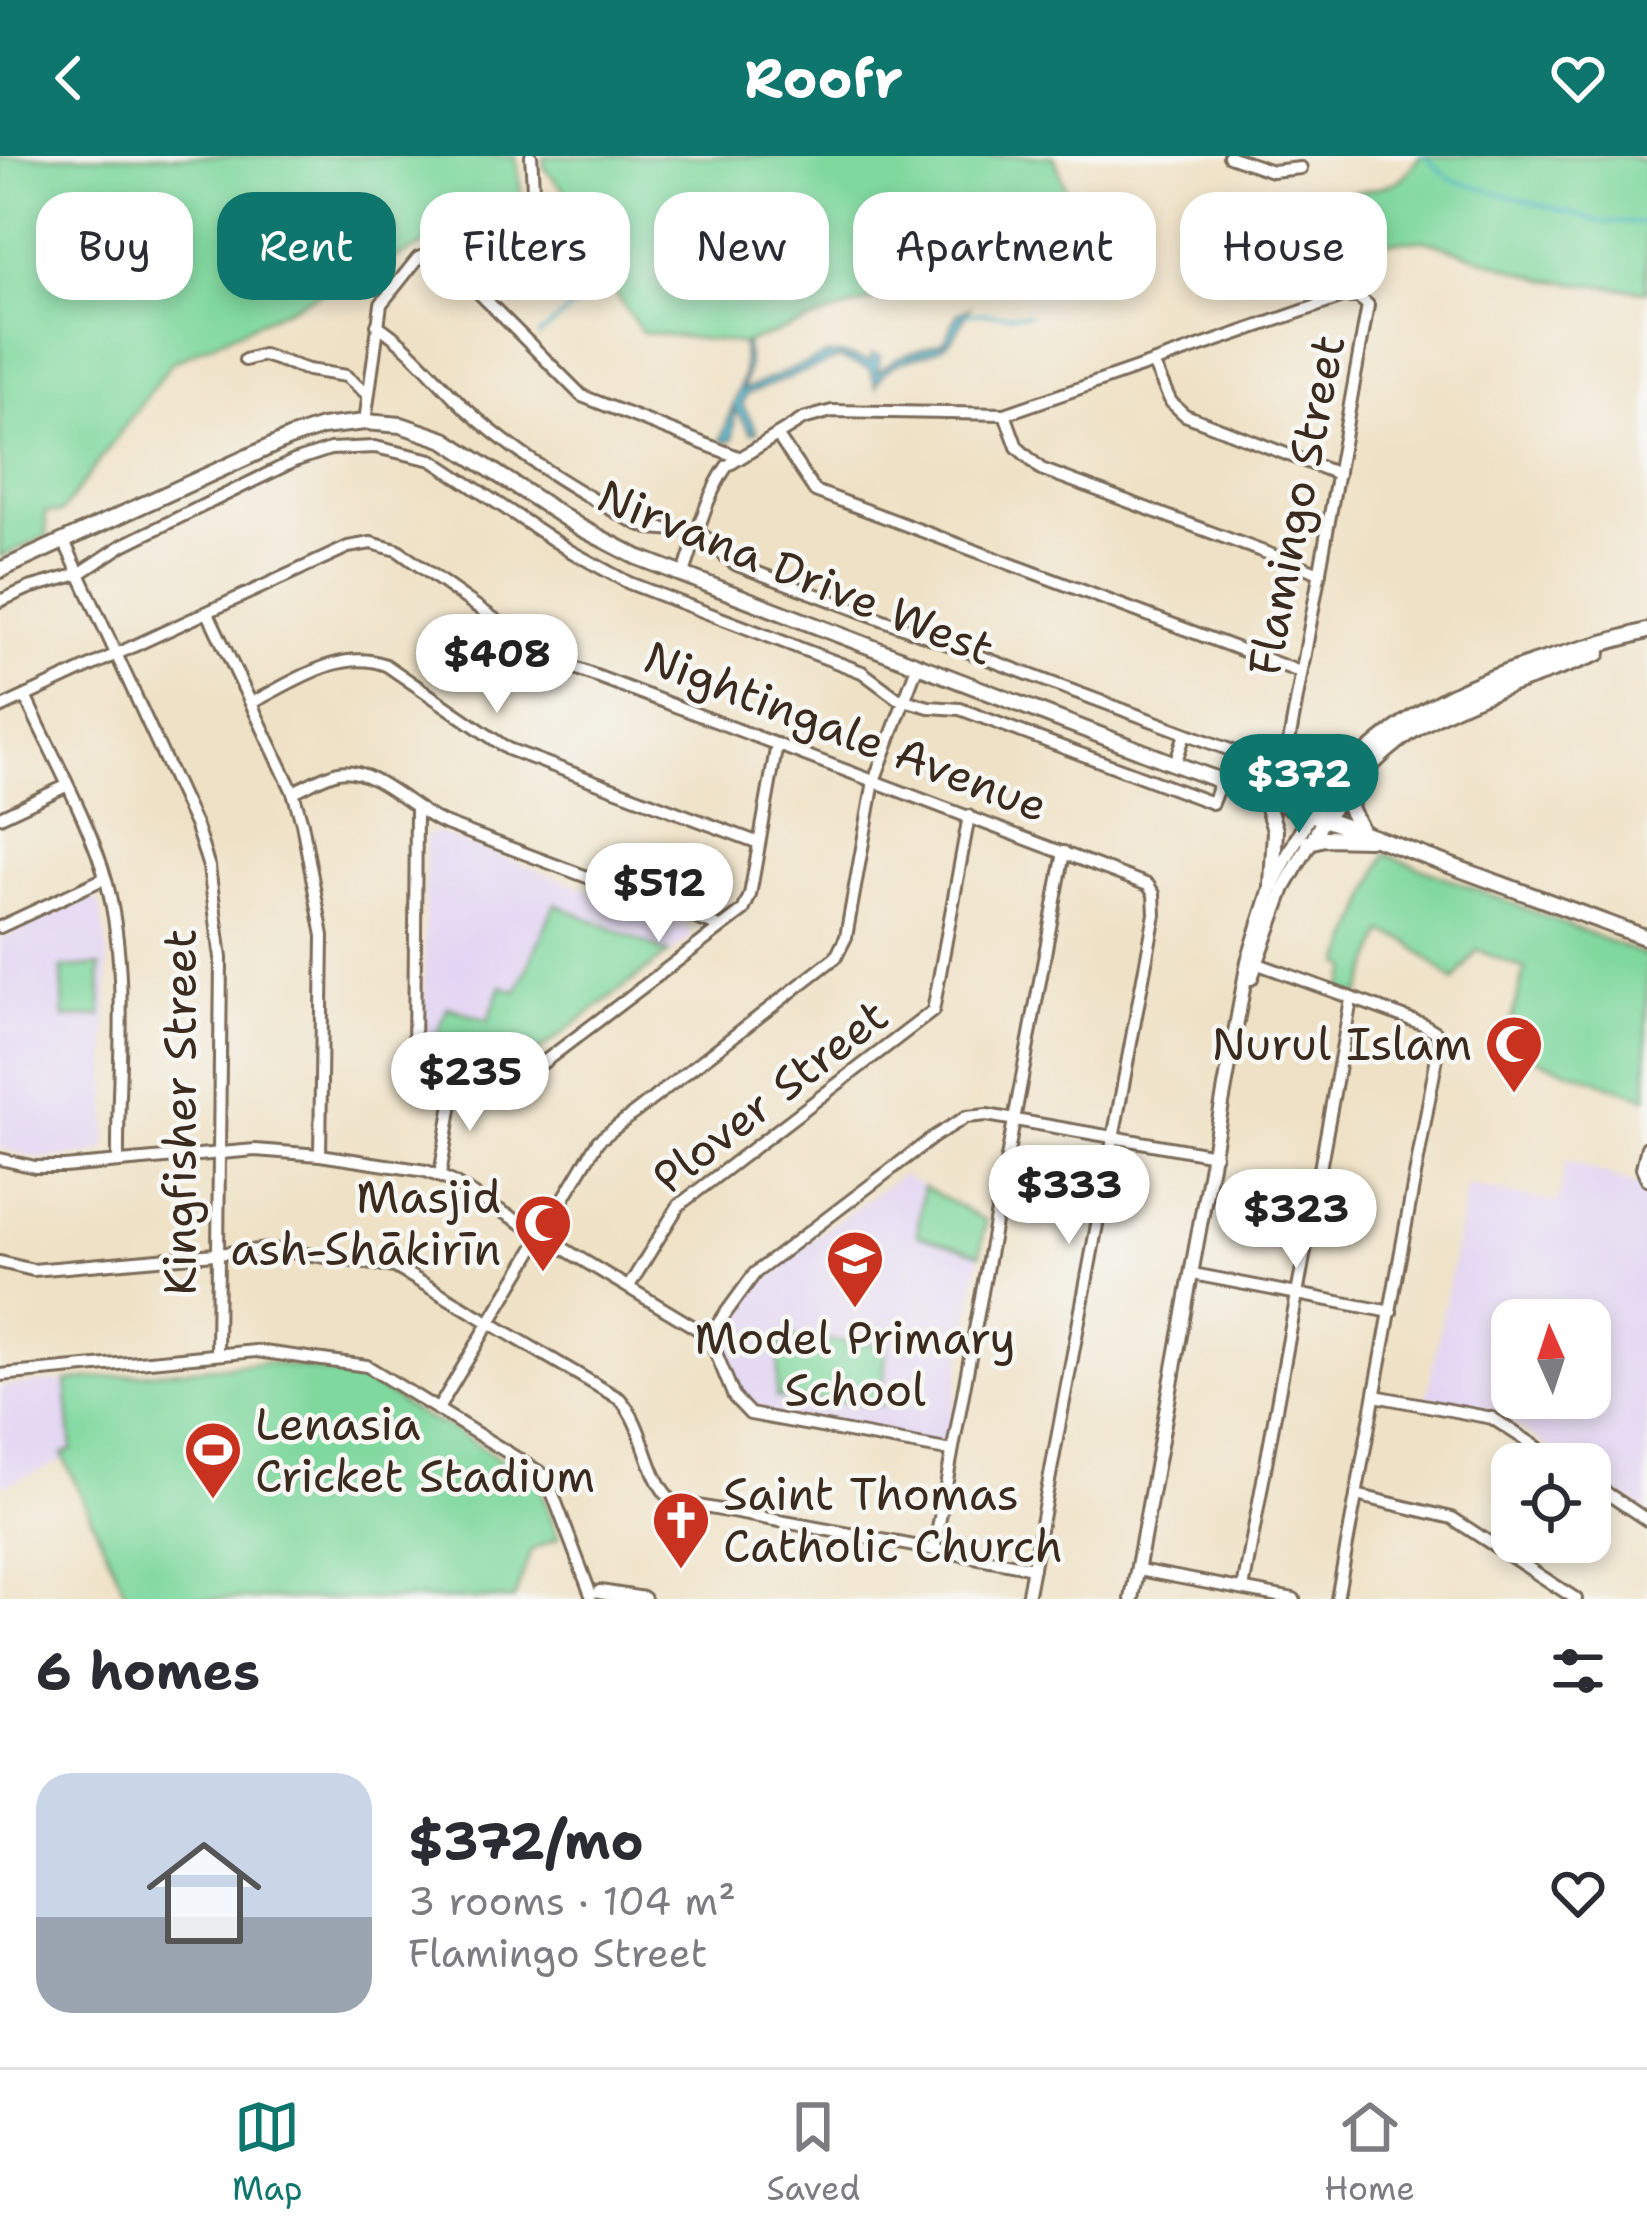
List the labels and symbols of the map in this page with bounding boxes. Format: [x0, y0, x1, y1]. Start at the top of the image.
street label: Flamingo Street [1234, 330, 1358, 680]
street label: Nirvana Drive West [589, 465, 1003, 679]
pin: $408 [426, 614, 568, 716]
street label: Nightingale Avenue [636, 626, 1056, 836]
pin: $372 [1228, 734, 1370, 836]
pin: $512 [588, 843, 730, 945]
street label: Kingfisher Street [150, 929, 210, 1295]
street label: Plover Street [640, 985, 900, 1207]
mosque icon: Nurul Islam [1483, 1013, 1545, 1095]
place label: Nurul Islam [1211, 1014, 1472, 1074]
pin: $235 [399, 1032, 541, 1134]
pin: $333 [998, 1145, 1140, 1247]
place label: Masjid ash-Shākirīn [230, 1167, 501, 1279]
pin: $323 [1225, 1169, 1367, 1271]
mosque icon: Masjid ash-Shākirīn [512, 1192, 574, 1274]
school or university icon: Model Primary School [824, 1228, 886, 1310]
north arrow [1491, 1299, 1611, 1419]
place label: Model Primary School [694, 1308, 1016, 1420]
place label: Lenasia Cricket Stadium [255, 1394, 595, 1506]
sports icon: Lenasia Cricket Stadium [182, 1419, 244, 1501]
place label: Saint Thomas Catholic Church [723, 1464, 1063, 1576]
church icon: Saint Thomas Catholic Church [650, 1489, 712, 1571]

